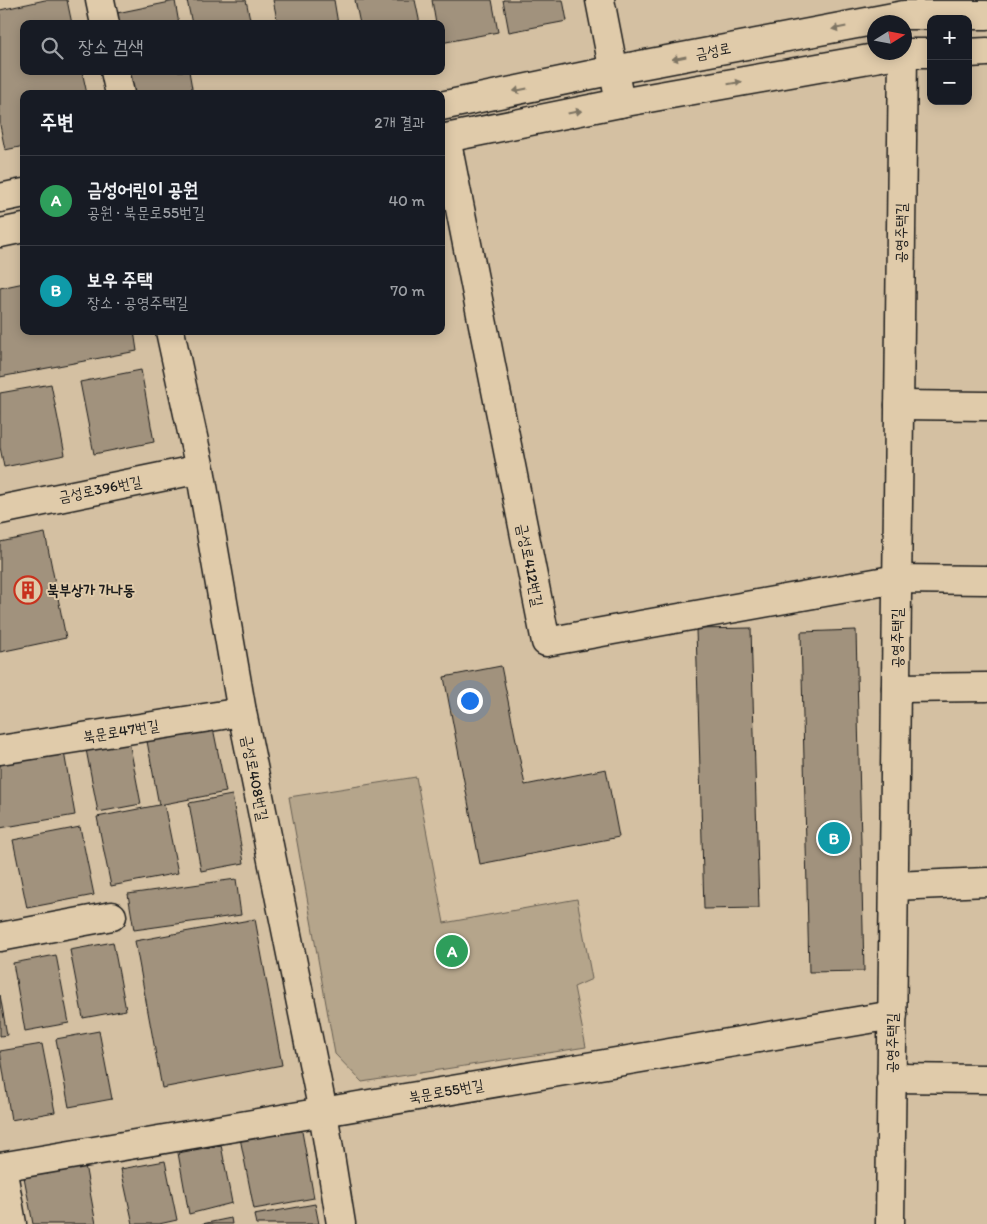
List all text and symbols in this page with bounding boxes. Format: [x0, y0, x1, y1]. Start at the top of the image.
north arrow [867, 15, 912, 60]
map controls [927, 15, 972, 105]
button: + [927, 15, 972, 60]
search box [20, 20, 445, 75]
one-way arrow [830, 24, 846, 32]
icon: search [38, 34, 66, 62]
text: 장소 검색 [78, 35, 143, 58]
street label: 금성로 [694, 39, 732, 63]
one-way arrow [671, 54, 686, 62]
button: − [927, 60, 972, 105]
one-way arrow [727, 78, 743, 86]
one-way arrow [512, 86, 527, 94]
one-way arrow [567, 108, 582, 116]
text: 주변 [40, 109, 74, 134]
text: 2개 결과 [374, 113, 425, 132]
text: 금성어린이 공원 [87, 178, 198, 201]
text: A [51, 191, 61, 210]
text: 40 m [388, 191, 425, 210]
text: 공원 · 북문로55번길 [87, 203, 205, 222]
street label: 공영주택길 [891, 203, 911, 263]
text: 보우 주택 [87, 268, 152, 291]
text: B [51, 281, 61, 300]
text: 70 m [390, 281, 425, 300]
text: 장소 · 공영주택길 [87, 293, 188, 312]
street label: 금성로396번길 [57, 472, 143, 506]
street label: 금성로412번길 [513, 522, 547, 608]
building icon: 북부상가 가나동 [13, 575, 43, 605]
place label: 북부상가 가나동 [47, 581, 135, 599]
street label: 공영주택길 [888, 608, 906, 668]
your location [457, 688, 483, 714]
street label: 북문로47번길 [82, 716, 160, 746]
street label: 금성로408번길 [238, 734, 272, 822]
pin: B [818, 819, 850, 857]
pin: A [436, 932, 468, 970]
street label: 공영주택길 [882, 1013, 902, 1073]
street label: 북문로55번길 [407, 1076, 485, 1106]

